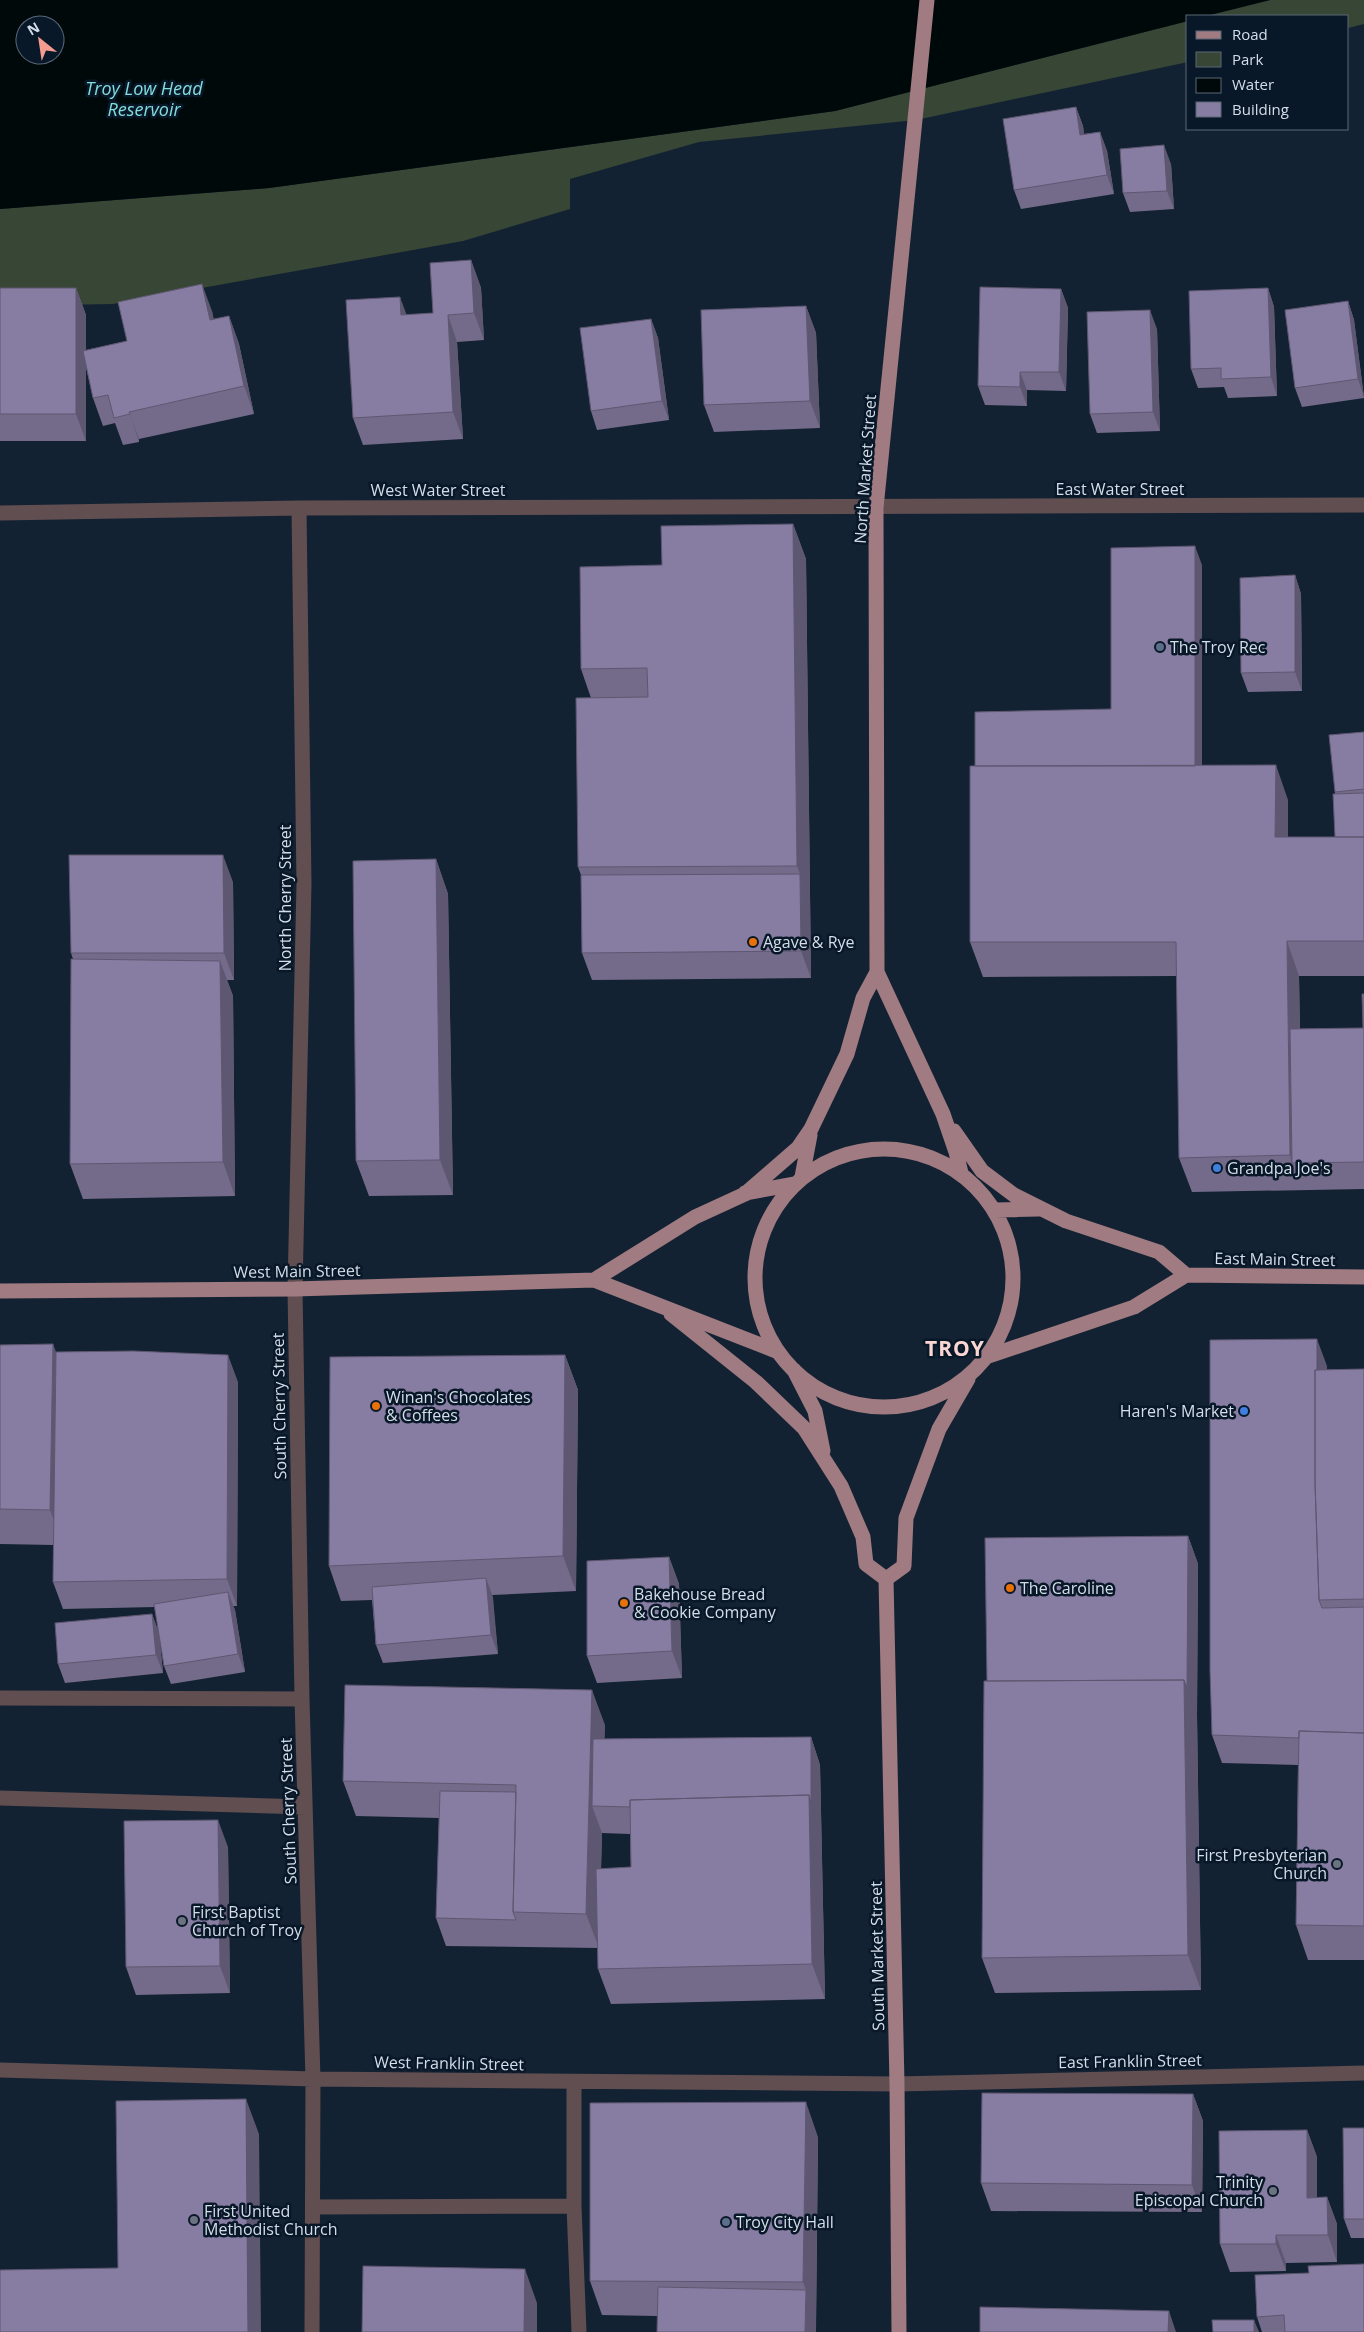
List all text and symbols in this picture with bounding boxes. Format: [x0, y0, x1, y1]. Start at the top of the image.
north arrow [15, 15, 65, 65]
legend [1186, 15, 1349, 130]
text: N [24, 17, 43, 39]
text: Road [1232, 24, 1268, 44]
text: Park [1232, 49, 1263, 69]
text: Water [1232, 74, 1274, 94]
water label: Troy Low Head Reservoir [85, 76, 203, 121]
text: Building [1232, 99, 1289, 119]
street label: North Market Street [849, 393, 881, 544]
street label: East Water Street [1056, 478, 1185, 500]
street label: West Water Street [371, 479, 506, 501]
place label: The Troy Rec [1170, 636, 1266, 658]
marker: The Troy Rec [1154, 641, 1166, 653]
street label: North Cherry Street [274, 824, 296, 971]
place label: Agave & Rye [763, 931, 855, 953]
marker: Agave & Rye [747, 936, 759, 948]
place label: Grandpa Joe's [1227, 1157, 1331, 1179]
marker: Grandpa Joe's [1211, 1162, 1223, 1174]
street label: East Main Street [1214, 1247, 1336, 1271]
street label: West Main Street [233, 1259, 361, 1283]
street label: South Cherry Street [267, 1332, 291, 1480]
district label: TROY [925, 1334, 985, 1362]
place label: Winan's Chocolates & Coffees [386, 1386, 531, 1426]
marker: Winan's Chocolates & Coffees [370, 1400, 382, 1412]
place label: Haren's Market [1120, 1400, 1234, 1422]
marker: Haren's Market [1238, 1405, 1250, 1417]
place label: The Caroline [1020, 1577, 1114, 1599]
marker: The Caroline [1004, 1582, 1016, 1594]
place label: Bakehouse Bread & Cookie Company [634, 1583, 777, 1623]
marker: Bakehouse Bread & Cookie Company [618, 1597, 630, 1609]
street label: South Cherry Street [274, 1737, 302, 1885]
place label: First Presbyterian Church [1196, 1844, 1327, 1884]
marker: First Presbyterian Church [1331, 1858, 1343, 1870]
street label: South Market Street [865, 1881, 889, 2031]
place label: First Baptist Church of Troy [192, 1901, 303, 1941]
marker: First Baptist Church of Troy [176, 1915, 188, 1927]
street label: East Franklin Street [1058, 2049, 1202, 2073]
street label: West Franklin Street [374, 2051, 524, 2075]
place label: Trinity Episcopal Church [1135, 2171, 1264, 2211]
marker: Trinity Episcopal Church [1267, 2185, 1279, 2197]
place label: First United Methodist Church [204, 2200, 338, 2240]
place label: Troy City Hall [736, 2211, 834, 2233]
marker: First United Methodist Church [188, 2214, 200, 2226]
marker: Troy City Hall [720, 2216, 732, 2228]

